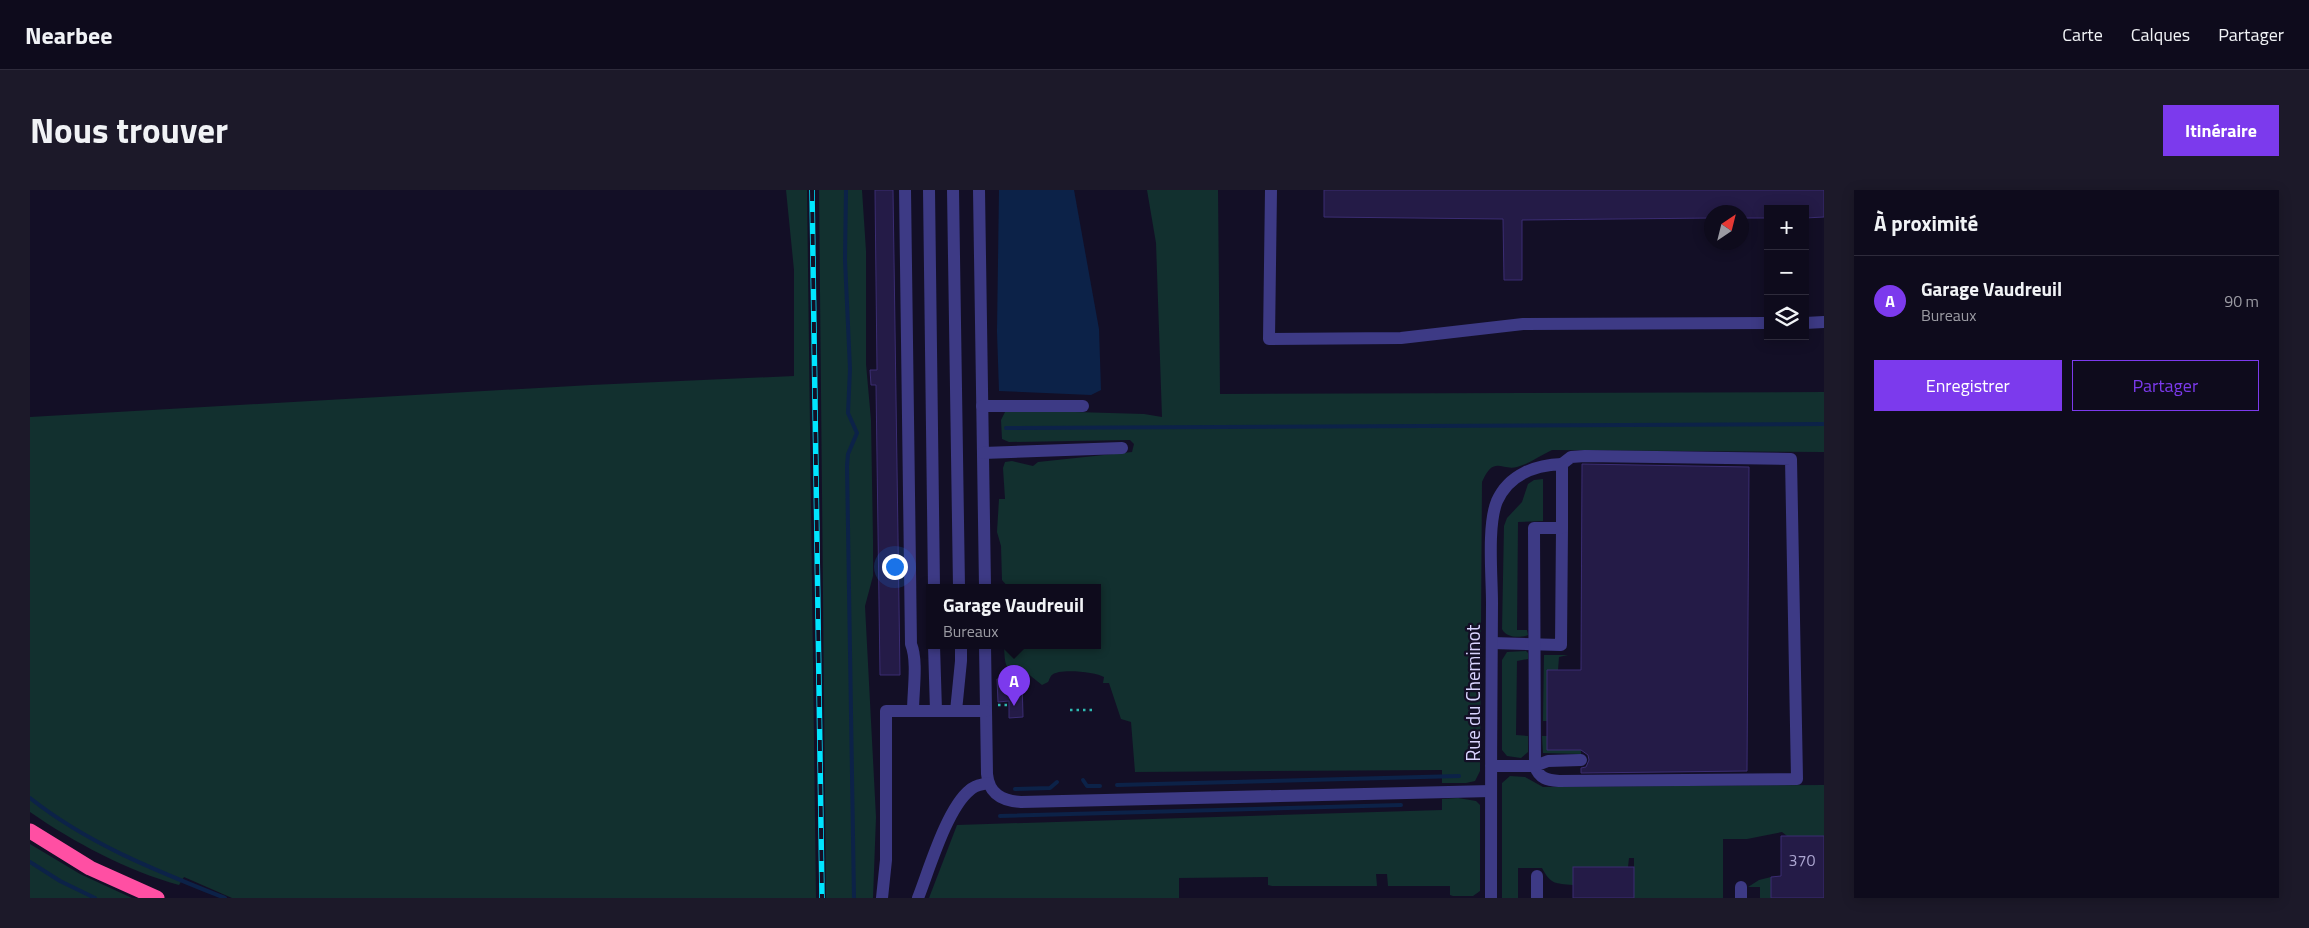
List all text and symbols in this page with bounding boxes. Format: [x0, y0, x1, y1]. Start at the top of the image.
text: Nearbee [25, 17, 112, 53]
text: Carte [2062, 21, 2103, 48]
text: Calques [2131, 21, 2190, 48]
text: Partager [2218, 21, 2284, 48]
text: Nous trouver [30, 103, 228, 157]
button: Itinéraire [2163, 105, 2279, 156]
north arrow [1704, 205, 1749, 250]
map controls [1764, 205, 1809, 340]
button: + [1764, 205, 1809, 250]
text: À proximité [1874, 207, 1978, 239]
button: − [1764, 250, 1809, 295]
text: Garage Vaudreuil [1921, 274, 2062, 303]
text: A [1885, 289, 1895, 313]
text: 90 m [2224, 289, 2259, 313]
button: layers [1764, 295, 1809, 340]
text: Bureaux [1921, 303, 1977, 327]
button: Enregistrer [1874, 360, 2062, 411]
button: Partager [2072, 360, 2259, 411]
your location [882, 554, 908, 580]
popup [926, 584, 1101, 649]
text: Garage Vaudreuil [943, 590, 1084, 619]
text: Bureaux [943, 619, 999, 643]
street label: Rue du Cheminot [1458, 624, 1487, 761]
pin: A [998, 665, 1030, 706]
house number: 370 [1789, 848, 1815, 872]

